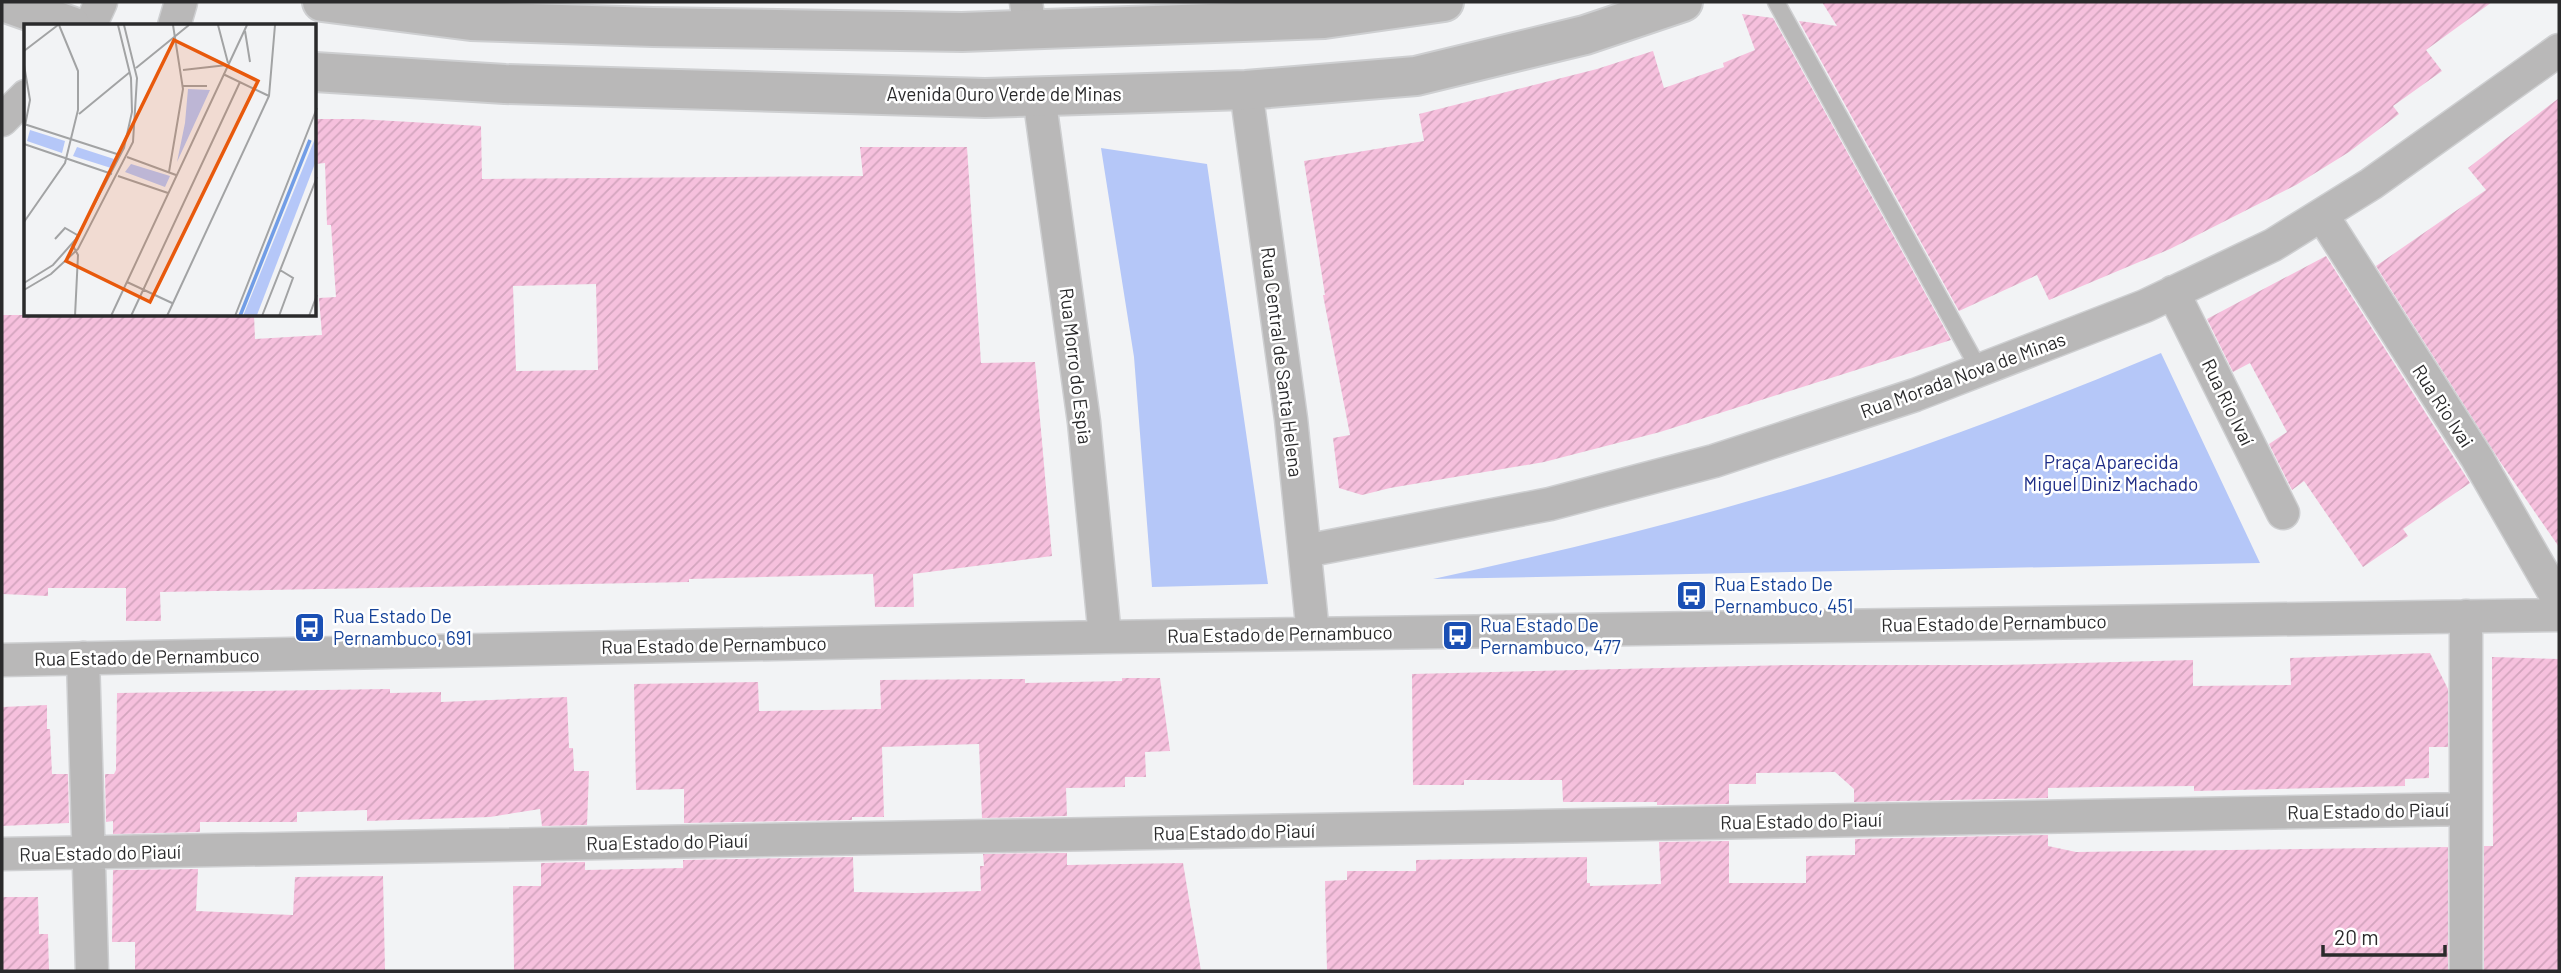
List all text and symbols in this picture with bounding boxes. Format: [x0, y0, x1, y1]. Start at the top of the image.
inset map [24, 24, 317, 317]
street label: Avenida Ouro Verde de Minas [886, 82, 1122, 105]
street label: Rua Central de Santa Helena [1257, 246, 1308, 478]
street label: Rua Morro do Espia [1055, 286, 1097, 445]
street label: Rua Morada Nova de Minas [1857, 327, 2069, 422]
street label: Rua Rio Ivaí [2198, 355, 2259, 449]
street label: Rua Rio Ivai [2408, 360, 2479, 452]
park label: Praça Aparecida Miguel Diniz Machado [2024, 450, 2198, 495]
place label: Rua Estado De Pernambuco, 451 [1714, 572, 1853, 617]
bus stop icon: Rua Estado De Pernambuco, 451 [1674, 578, 1708, 612]
place label: Rua Estado De Pernambuco, 691 [333, 604, 472, 649]
street label: Rua Estado de Pernambuco [1881, 609, 2107, 636]
bus stop icon: Rua Estado De Pernambuco, 691 [293, 610, 327, 644]
place label: Rua Estado De Pernambuco, 477 [1480, 613, 1621, 658]
bus stop icon: Rua Estado De Pernambuco, 477 [1440, 619, 1474, 653]
street label: Rua Estado de Pernambuco [1167, 620, 1393, 647]
street label: Rua Estado de Pernambuco [601, 631, 827, 658]
street label: Rua Estado de Pernambuco [34, 643, 260, 670]
street label: Rua Estado do Piauí [2287, 798, 2449, 823]
street label: Rua Estado do Piauí [1720, 808, 1882, 833]
street label: Rua Estado do Piauí [1153, 819, 1315, 844]
street label: Rua Estado do Piauí [586, 829, 748, 854]
street label: Rua Estado do Piauí [19, 840, 181, 865]
scale bar [2323, 914, 2446, 958]
text: 20 m [2334, 924, 2379, 949]

